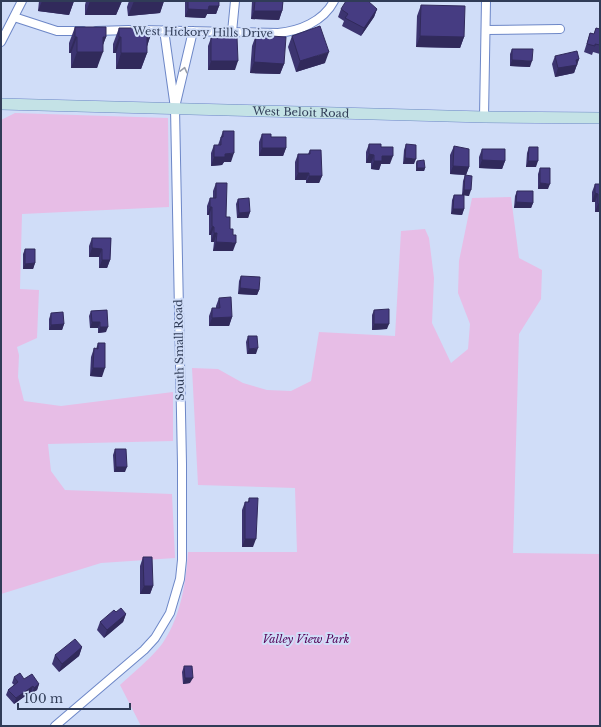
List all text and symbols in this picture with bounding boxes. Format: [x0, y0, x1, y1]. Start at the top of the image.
street label: West Hickory Hills Drive [132, 24, 273, 40]
one-way arrow [179, 67, 188, 74]
street label: West Beloit Road [251, 104, 350, 120]
street label: South Small Road [171, 299, 187, 401]
park label: Valley View Park [263, 632, 350, 646]
scale bar [18, 685, 130, 711]
text: 100 m [24, 691, 63, 706]

